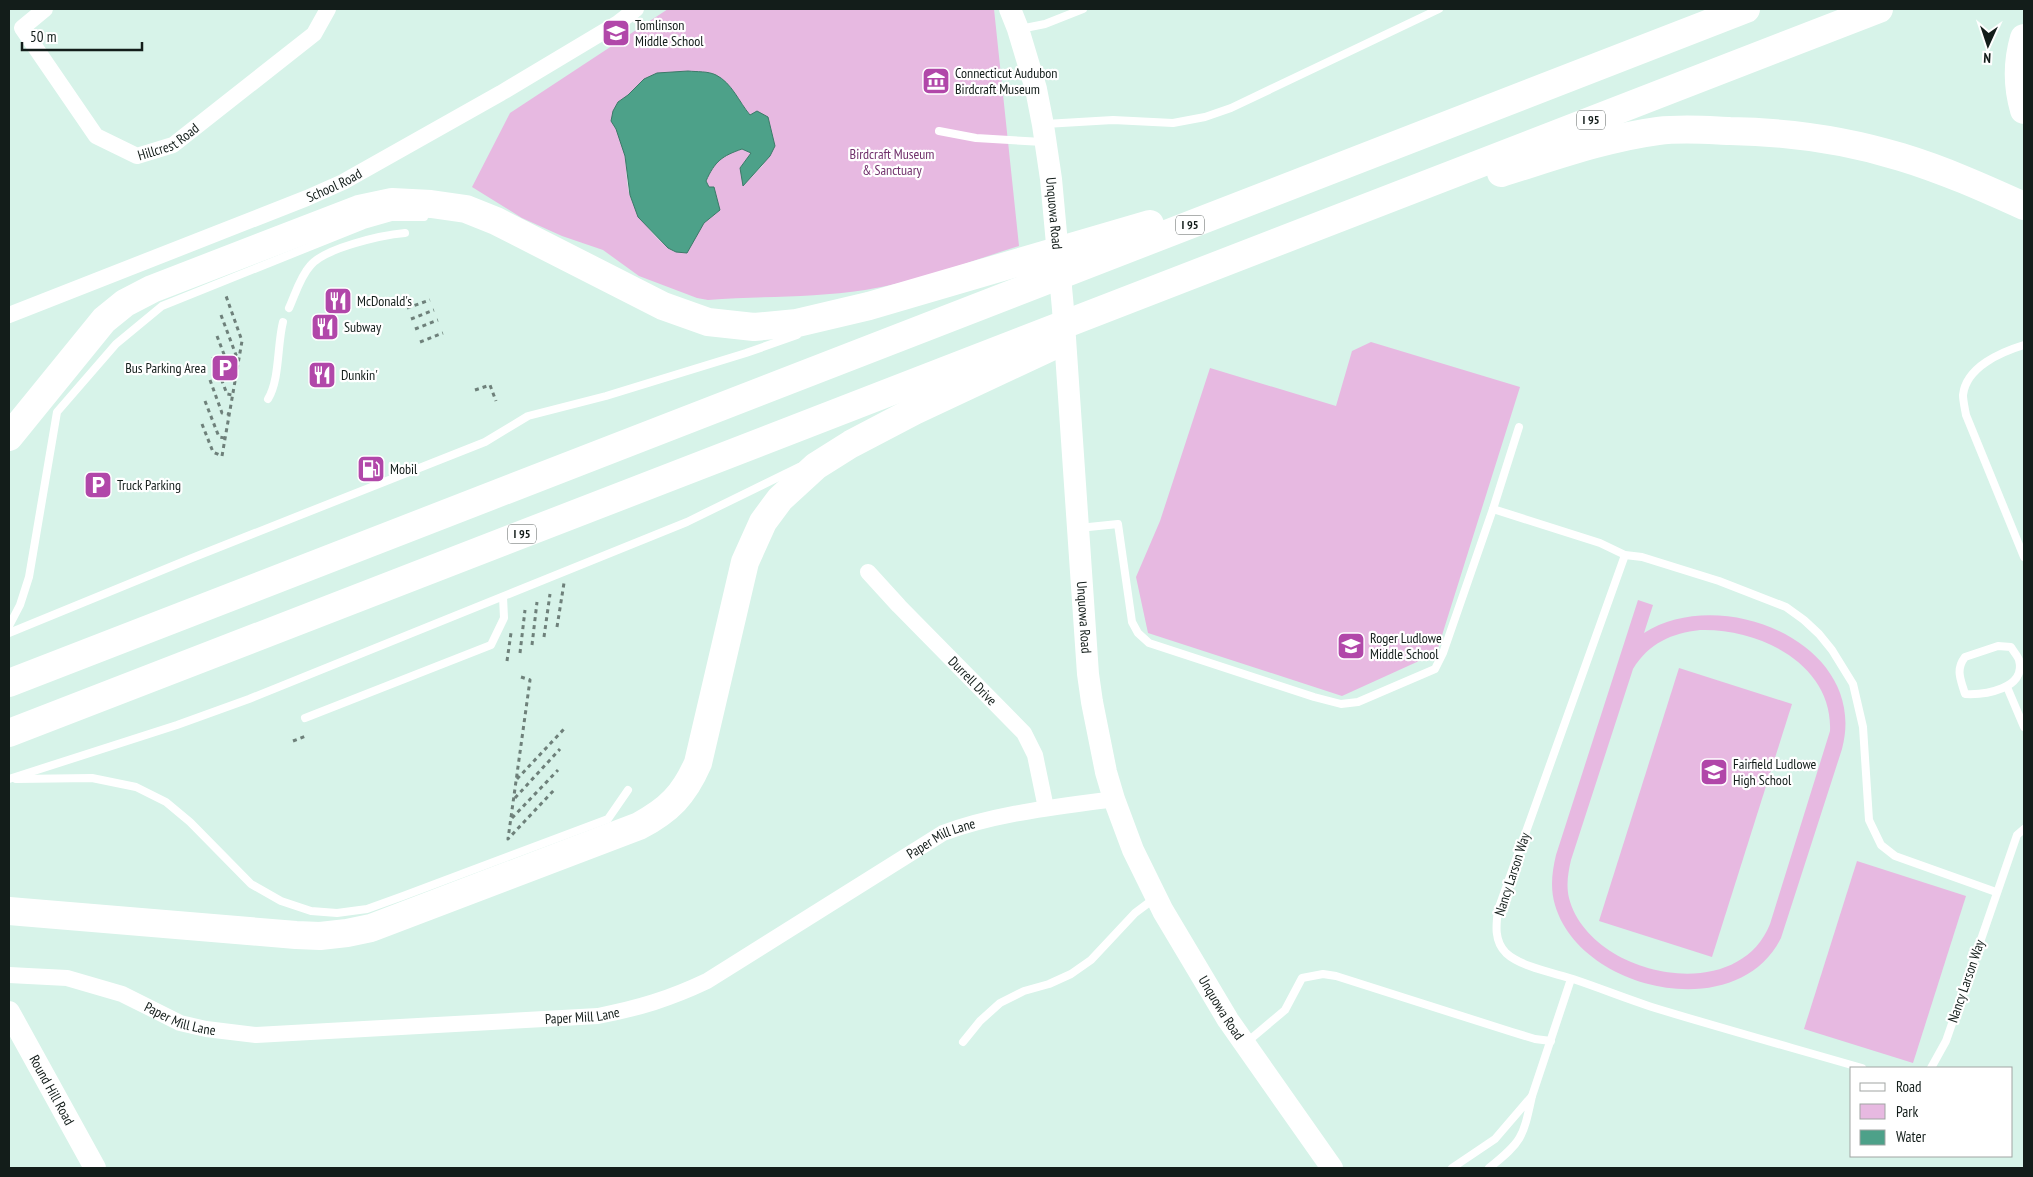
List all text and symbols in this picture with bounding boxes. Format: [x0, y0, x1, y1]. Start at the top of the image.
place label: Tomlinson Middle School [635, 16, 704, 50]
school or university icon: Tomlinson Middle School [601, 18, 631, 48]
scale bar [22, 20, 142, 52]
north arrow [1963, 20, 2013, 70]
text: 50 m [30, 27, 56, 46]
text: N [1983, 49, 1992, 67]
place label: Connecticut Audubon Birdcraft Museum [955, 64, 1058, 98]
museum icon: Connecticut Audubon Birdcraft Museum [921, 66, 951, 96]
road number: I 95 [1577, 110, 1605, 130]
street label: Hillcrest Road [135, 119, 203, 164]
park label: Birdcraft Museum & Sanctuary [850, 145, 934, 179]
street label: School Road [303, 164, 365, 206]
street label: Unquowa Road [1042, 177, 1066, 250]
road number: I 95 [1176, 216, 1204, 234]
restaurant icon: McDonald's [323, 286, 353, 316]
place label: McDonald's [357, 292, 412, 310]
restaurant icon: Subway [310, 312, 340, 342]
place label: Subway [344, 318, 382, 336]
parking icon: Bus Parking Area [210, 353, 240, 383]
place label: Bus Parking Area [125, 359, 206, 377]
restaurant icon: Dunkin' [307, 360, 337, 390]
place label: Dunkin' [341, 366, 378, 384]
fuel station icon: Mobil [356, 454, 386, 484]
place label: Mobil [390, 460, 418, 478]
parking icon: Truck Parking [83, 470, 113, 500]
place label: Truck Parking [117, 476, 181, 494]
road number: I 95 [508, 524, 536, 544]
street label: Unquowa Road [1073, 581, 1096, 654]
place label: Roger Ludlowe Middle School [1370, 629, 1442, 663]
school or university icon: Roger Ludlowe Middle School [1336, 631, 1366, 661]
street label: Durrell Drive [945, 652, 1001, 709]
place label: Fairfield Ludlowe High School [1733, 755, 1817, 789]
school or university icon: Fairfield Ludlowe High School [1699, 757, 1729, 787]
street label: Paper Mill Lane [903, 814, 977, 863]
street label: Nancy Larson Way [1490, 829, 1534, 918]
street label: Nancy Larson Way [1943, 936, 1989, 1025]
street label: Unquowa Road [1195, 972, 1248, 1043]
street label: Paper Mill Lane [141, 998, 217, 1039]
street label: Paper Mill Lane [544, 1003, 621, 1028]
street label: Round Hill Road [25, 1052, 79, 1128]
legend [1850, 1067, 2013, 1157]
text: Road [1896, 1077, 1922, 1096]
text: Park [1896, 1102, 1918, 1121]
text: Water [1896, 1127, 1927, 1146]

